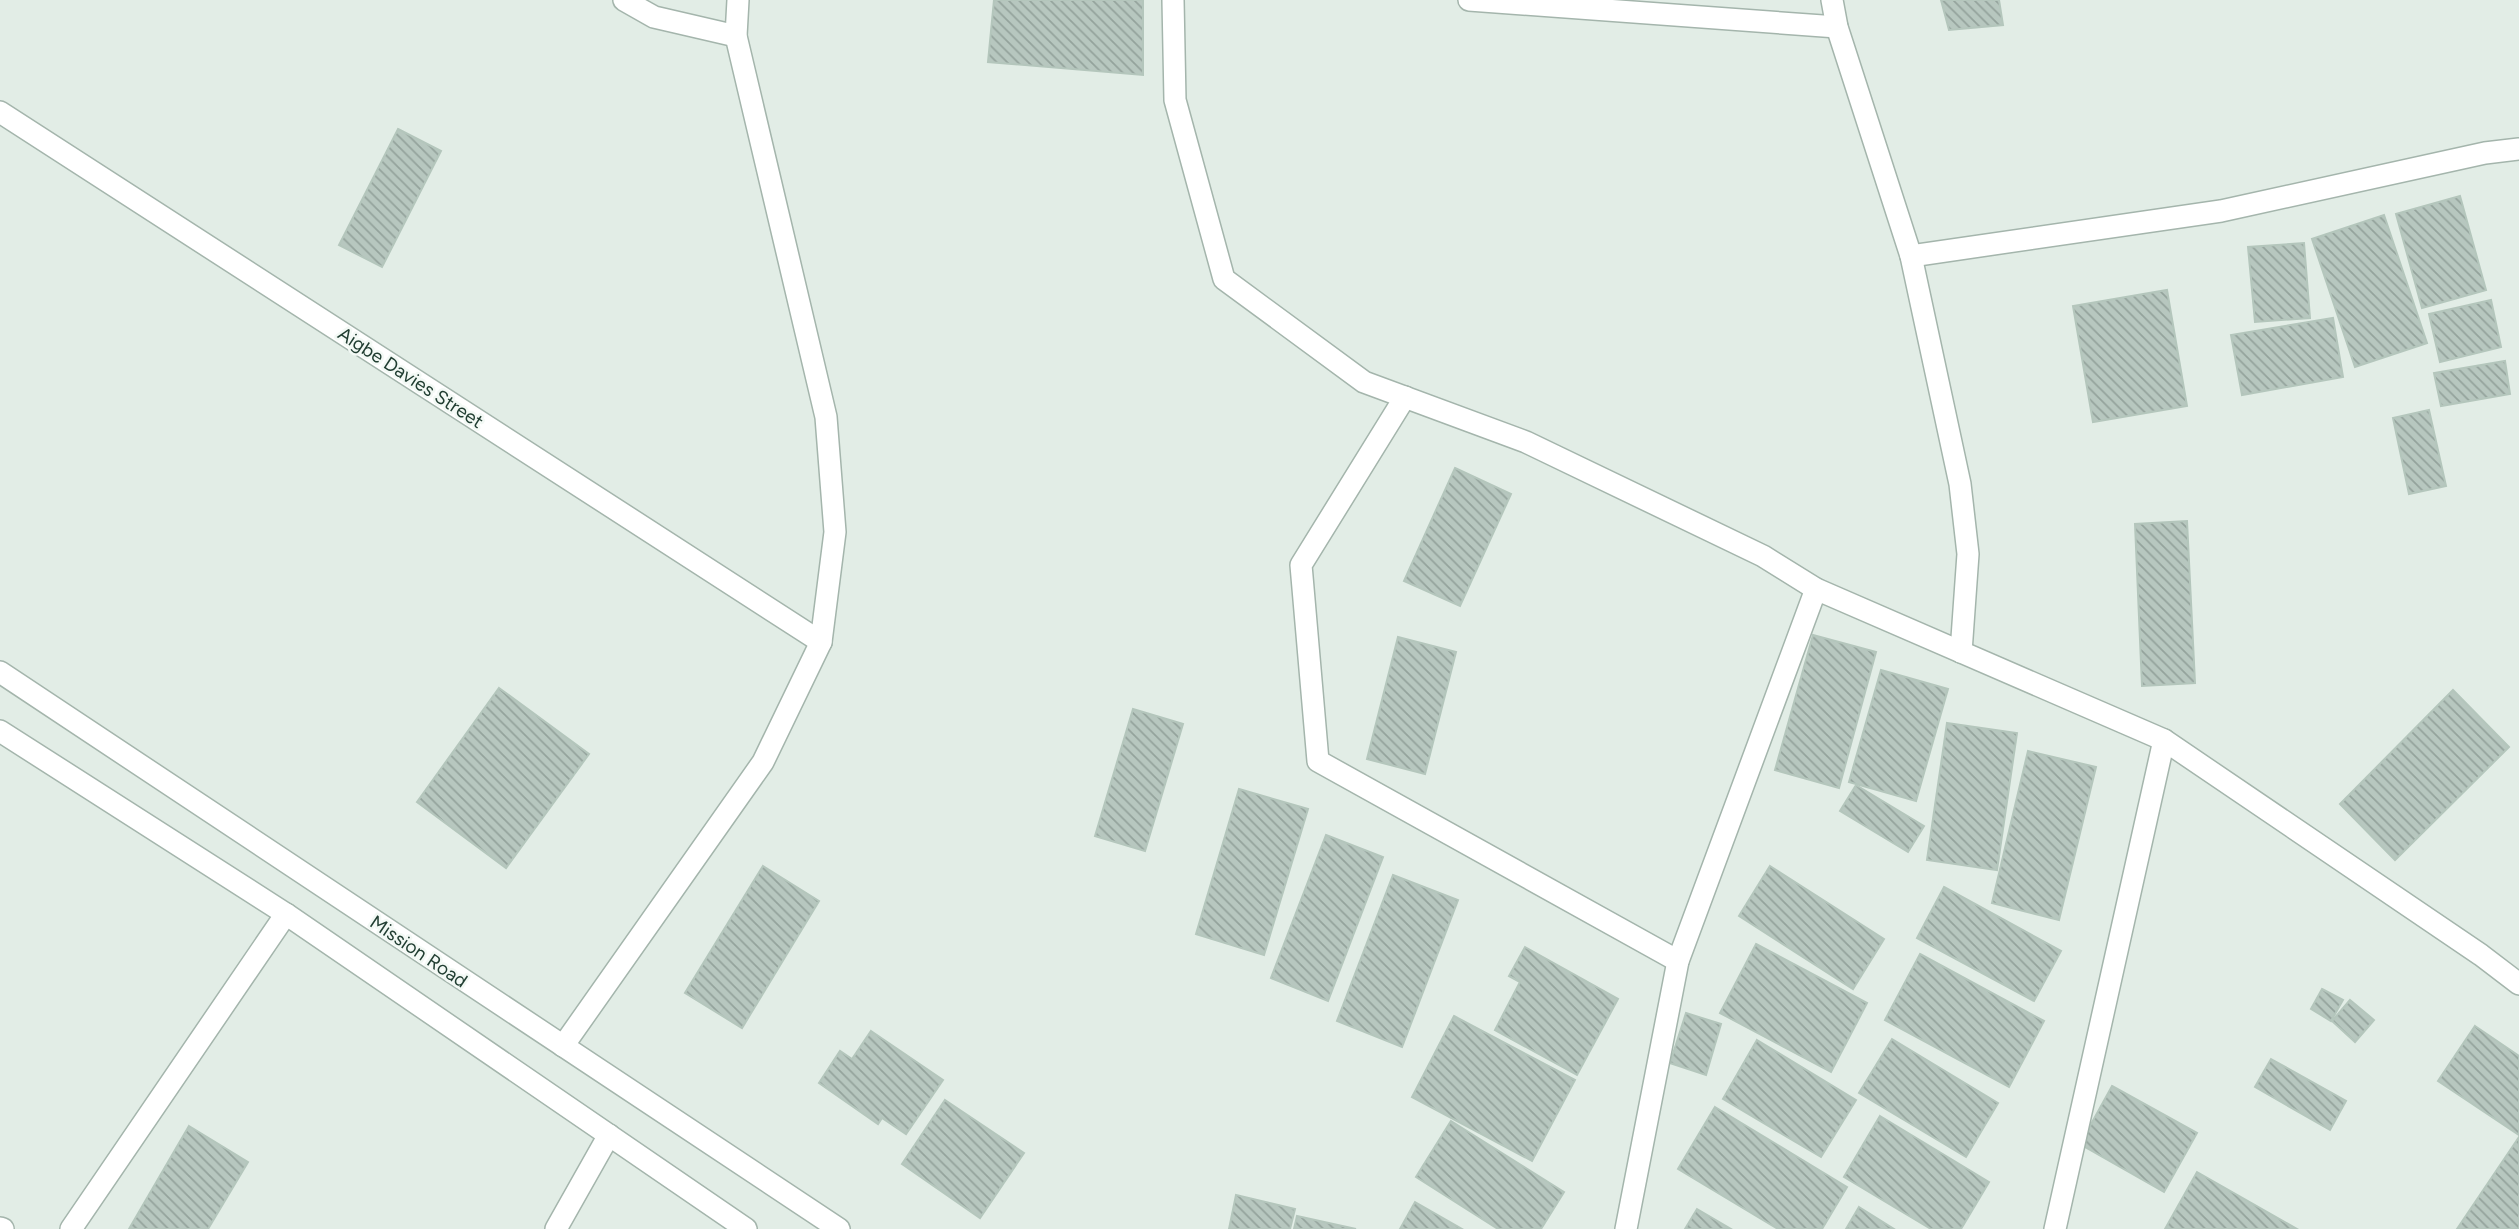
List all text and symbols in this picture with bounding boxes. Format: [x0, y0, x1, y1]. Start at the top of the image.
street label: Aigbe Davies Street [334, 322, 488, 433]
street label: Mission Road [366, 910, 472, 992]

